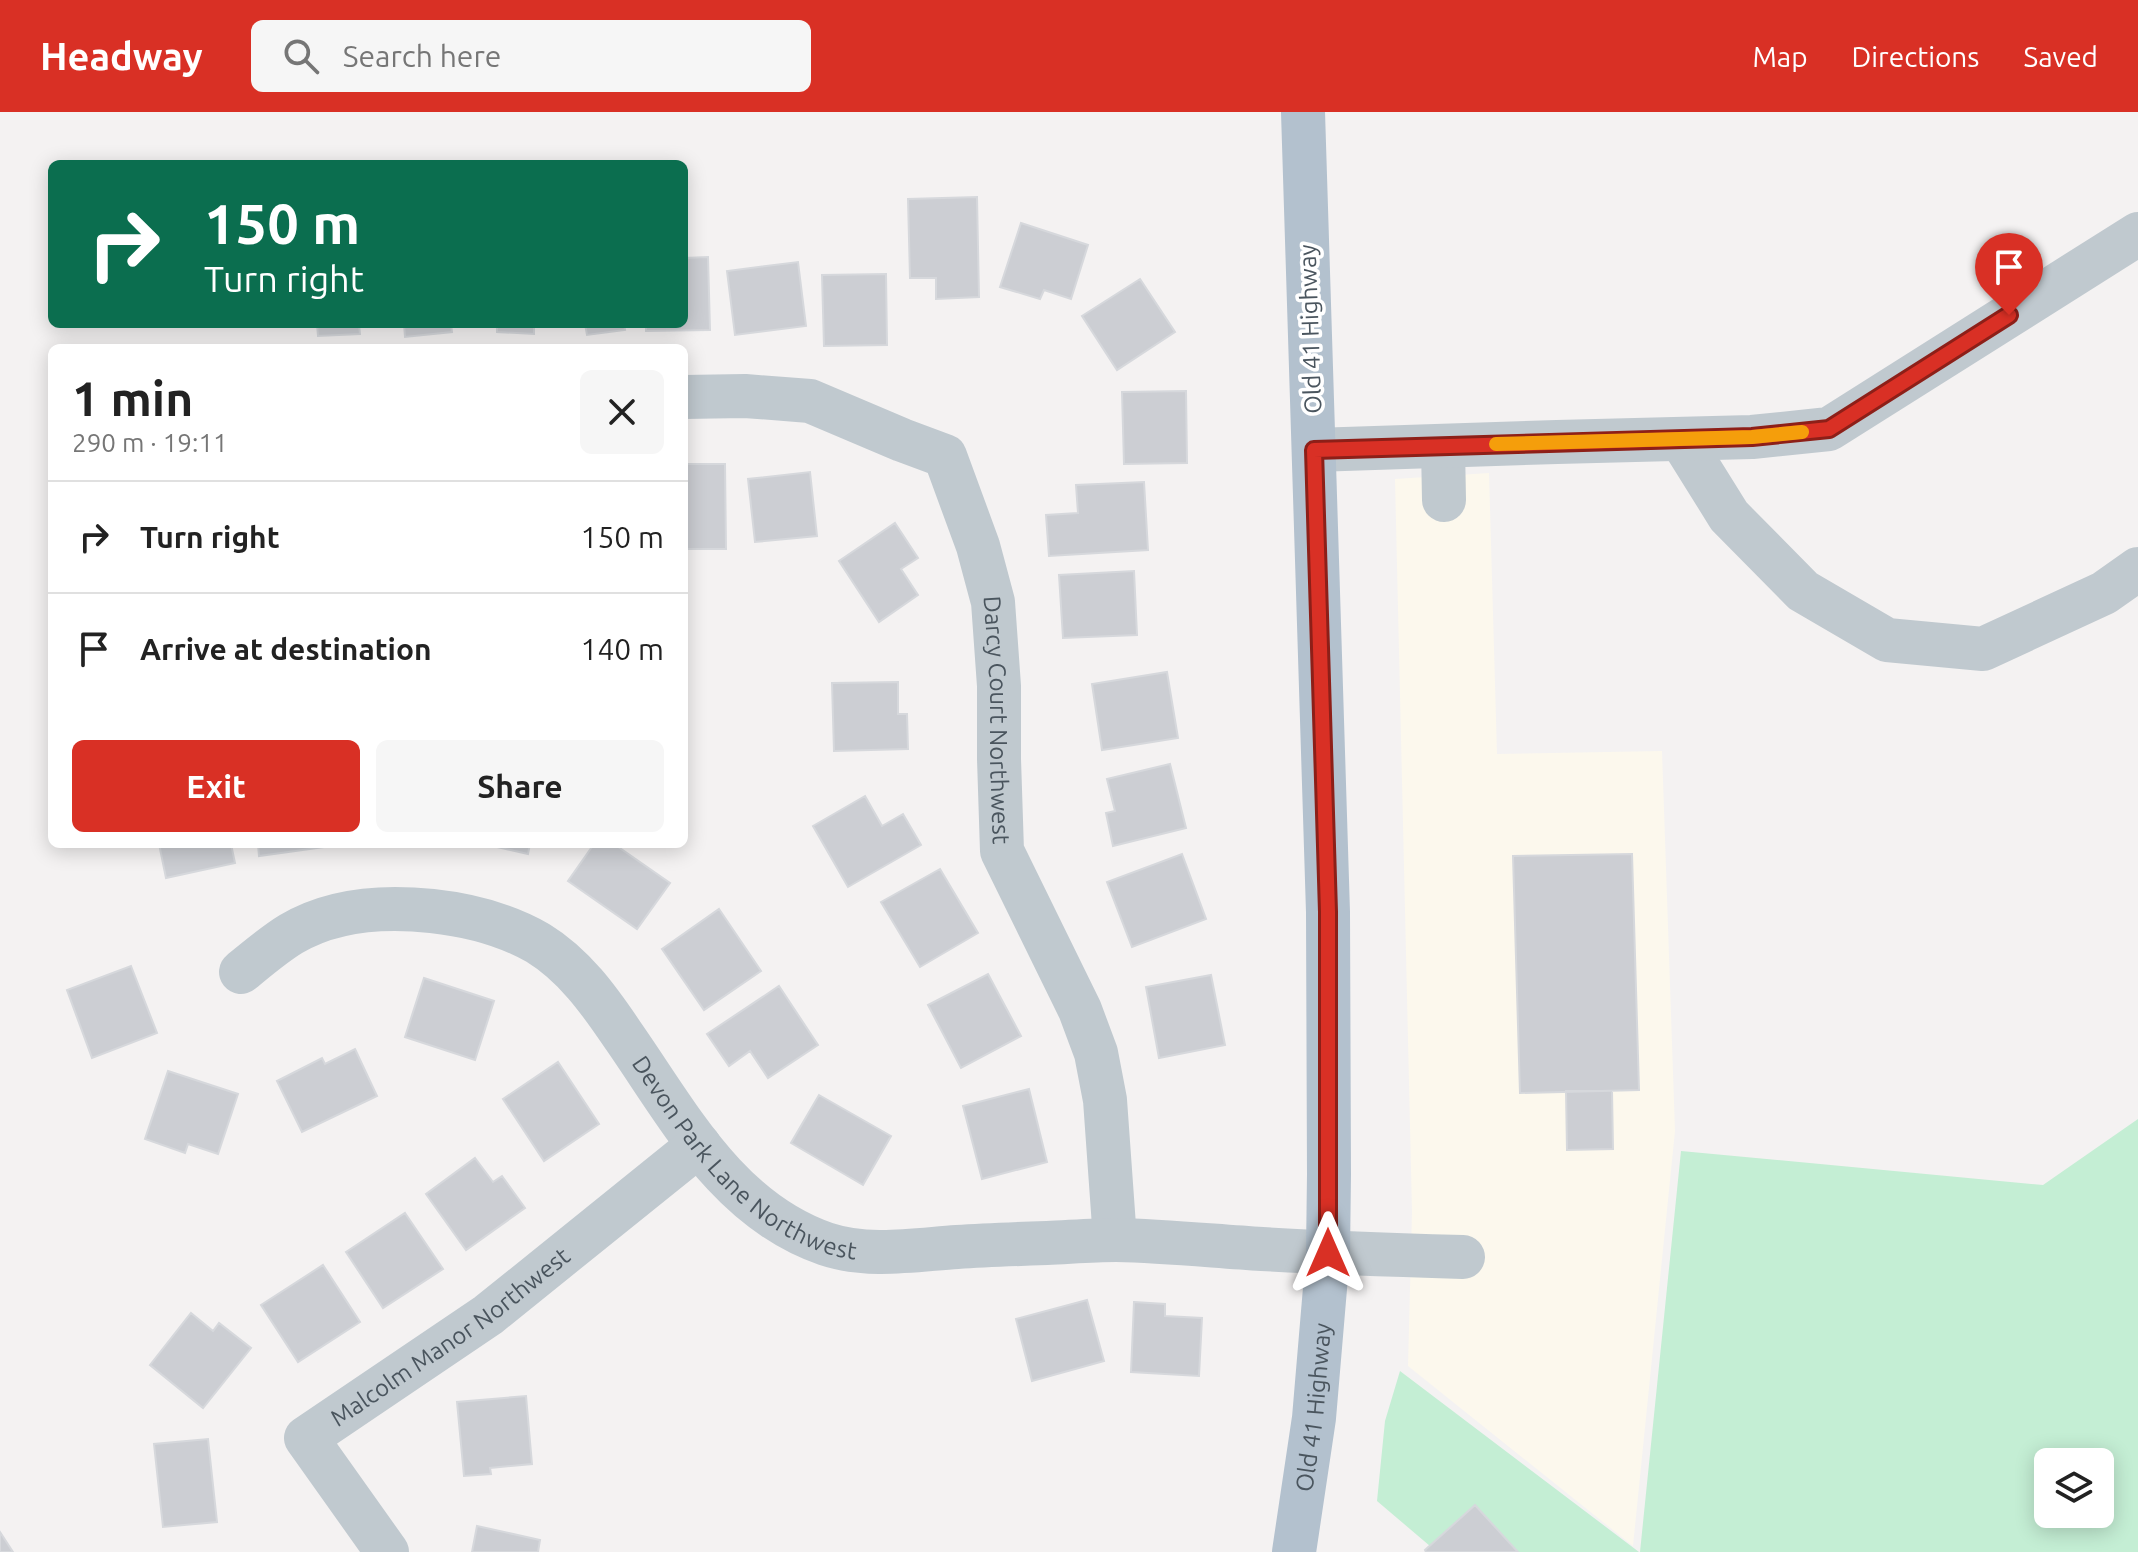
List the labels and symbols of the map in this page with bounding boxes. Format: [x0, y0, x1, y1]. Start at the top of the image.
pin [1975, 233, 2043, 315]
street label: Old 41 Highway [1294, 243, 1326, 414]
street label: Darcy Court Northwest [979, 595, 1015, 845]
street label: Devon Park Lane Northwest [627, 1051, 859, 1264]
position arrow [1286, 1211, 1370, 1295]
street label: Malcolm Manor Northwest [325, 1241, 575, 1431]
street label: Old 41 Highway [1290, 1321, 1336, 1493]

